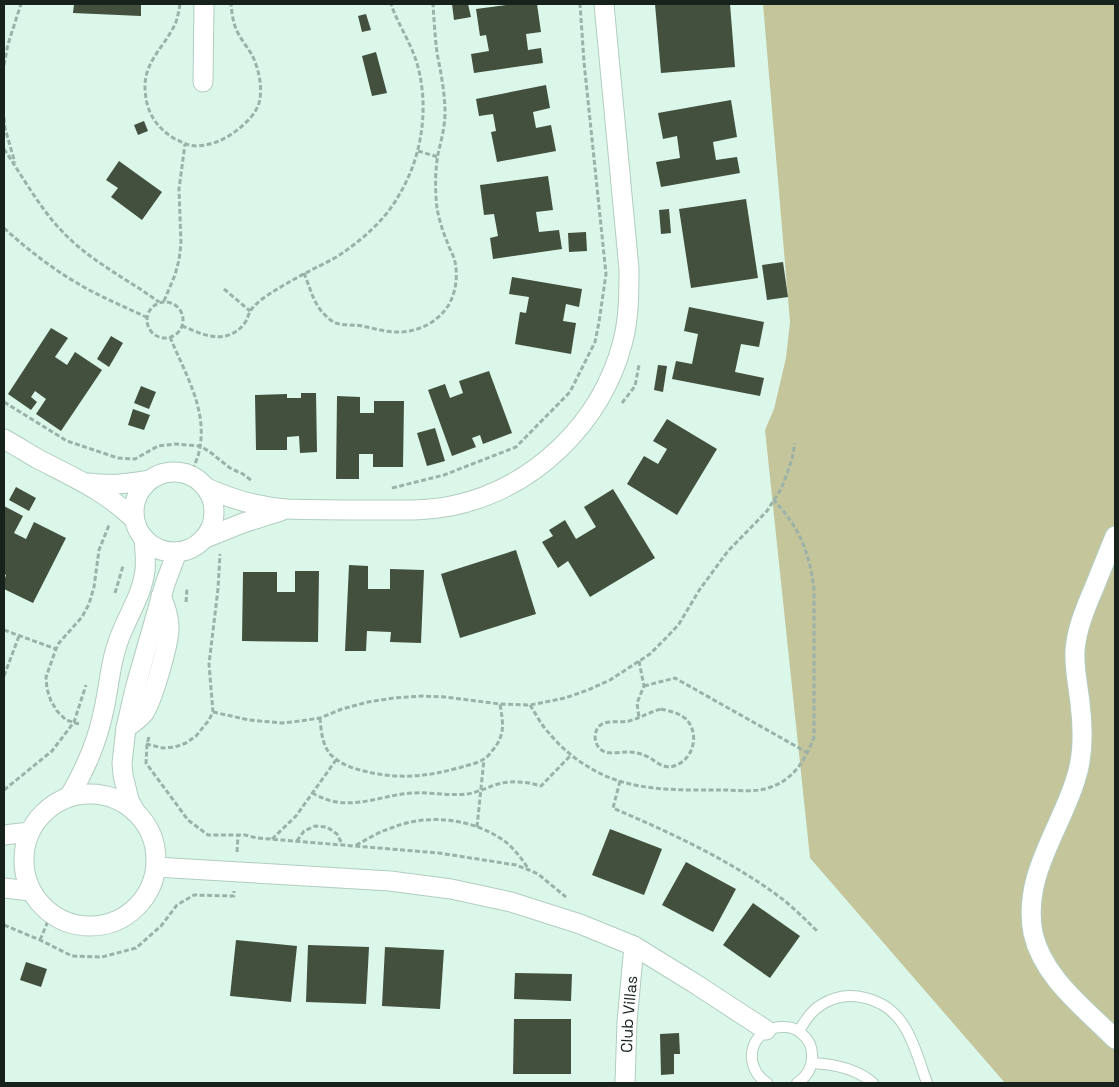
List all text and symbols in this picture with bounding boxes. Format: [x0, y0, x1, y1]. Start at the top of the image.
street label: Club Villas [615, 975, 642, 1053]

